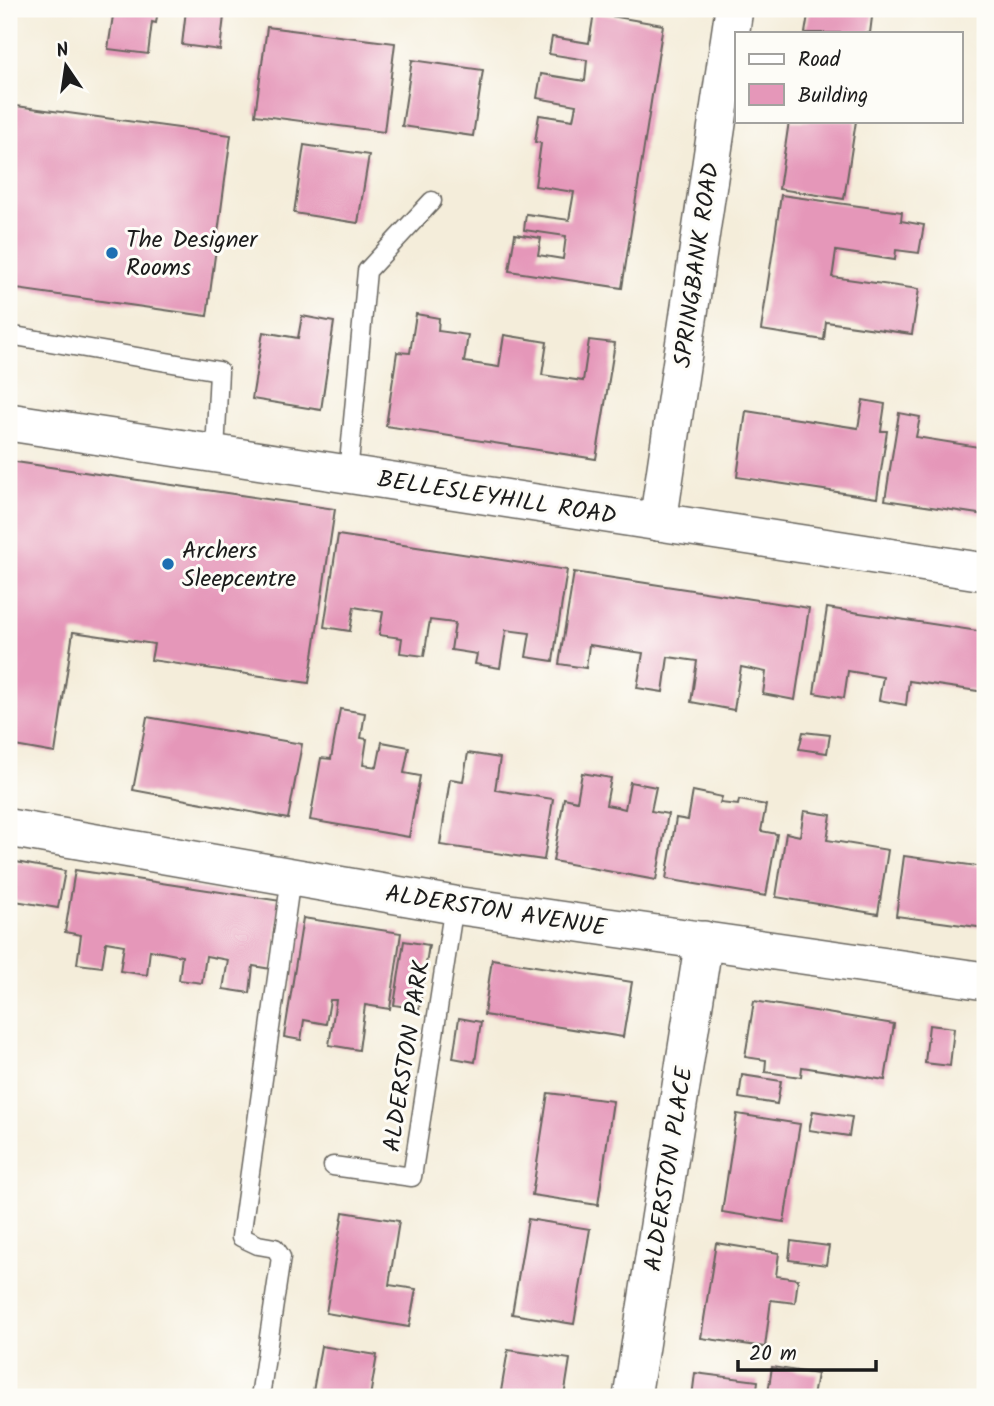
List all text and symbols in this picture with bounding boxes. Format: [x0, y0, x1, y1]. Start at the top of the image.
north arrow [32, 32, 102, 102]
legend [735, 32, 962, 122]
text: N [53, 35, 72, 67]
text: Road [798, 44, 841, 77]
text: Building [798, 80, 868, 113]
street label: SPRINGBANK ROAD [664, 160, 731, 370]
place label: The Designer Rooms [126, 221, 259, 288]
marker: The Designer Rooms [104, 245, 120, 261]
street label: BELLESLEYHILL ROAD [374, 460, 619, 537]
place label: Archers Sleepcentre [182, 532, 296, 599]
marker: Archers Sleepcentre [160, 556, 176, 572]
street label: ALDERSTON AVENUE [382, 875, 610, 948]
street label: ALDERSTON PARK [373, 957, 442, 1155]
street label: ALDERSTON PLACE [634, 1063, 705, 1274]
scale bar [738, 1329, 877, 1373]
text: 20 m [749, 1338, 797, 1371]

